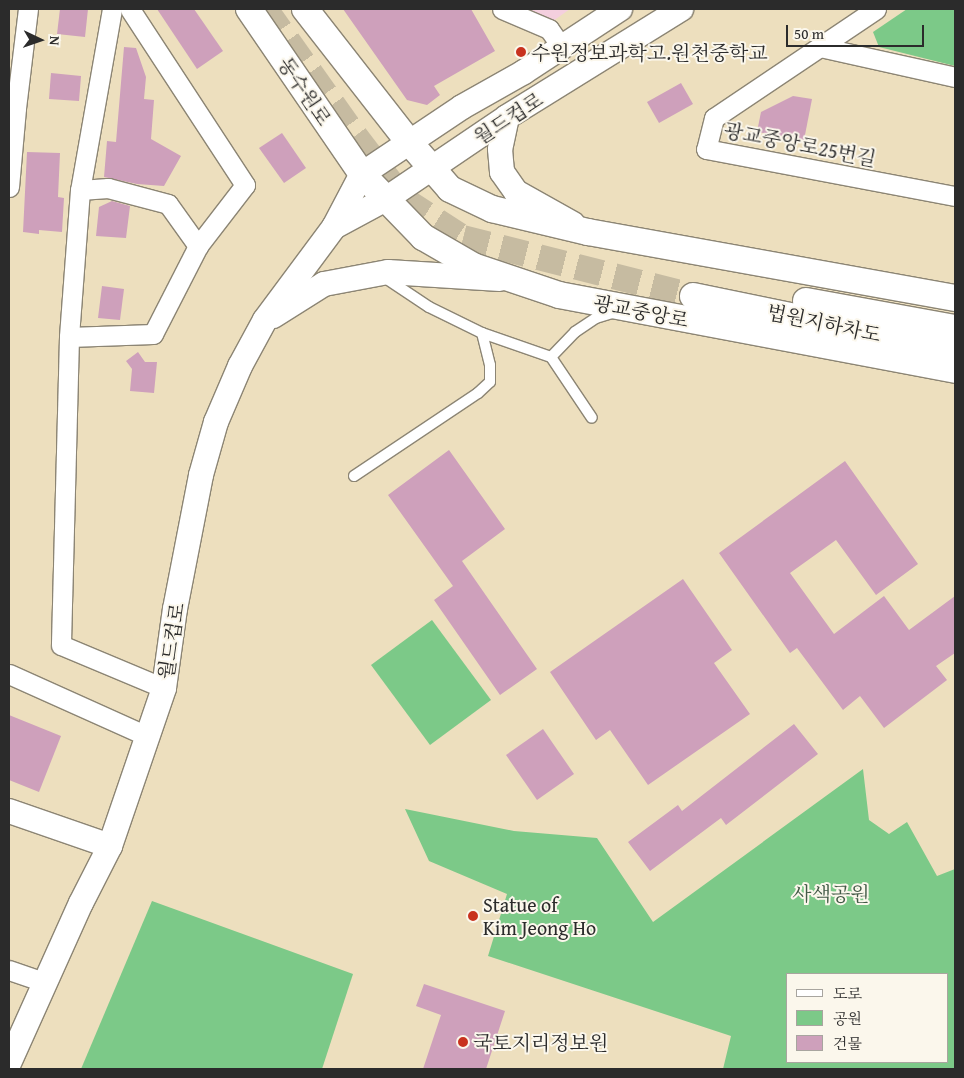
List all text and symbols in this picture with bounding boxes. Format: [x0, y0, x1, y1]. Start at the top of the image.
north arrow [15, 15, 65, 65]
scale bar [789, 15, 926, 47]
text: 50 m [794, 23, 824, 44]
text: N [45, 36, 65, 46]
place label: 수원정보과학고.원천중학교 [531, 40, 768, 64]
marker: 수원정보과학고.원천중학교 [515, 46, 527, 58]
street label: 동수원로 [273, 52, 337, 130]
street label: 월드컵로 [469, 87, 547, 149]
street label: 광교중앙로25번길 [722, 117, 878, 171]
street label: 광교중앙로 [591, 290, 691, 332]
street label: 법원지하차도 [765, 299, 883, 347]
street label: 월드컵로 [153, 601, 189, 681]
park label: 사색공원 [792, 881, 870, 905]
place label: Statue of Kim Jeong Ho [483, 892, 596, 939]
marker: Statue of Kim Jeong Ho [467, 910, 479, 922]
legend [786, 973, 949, 1063]
text: 도로 [833, 983, 862, 1004]
text: 공원 [833, 1008, 862, 1029]
place label: 국토지리정보원 [473, 1030, 608, 1054]
text: 건물 [833, 1033, 862, 1054]
marker: 국토지리정보원 [457, 1036, 469, 1048]

